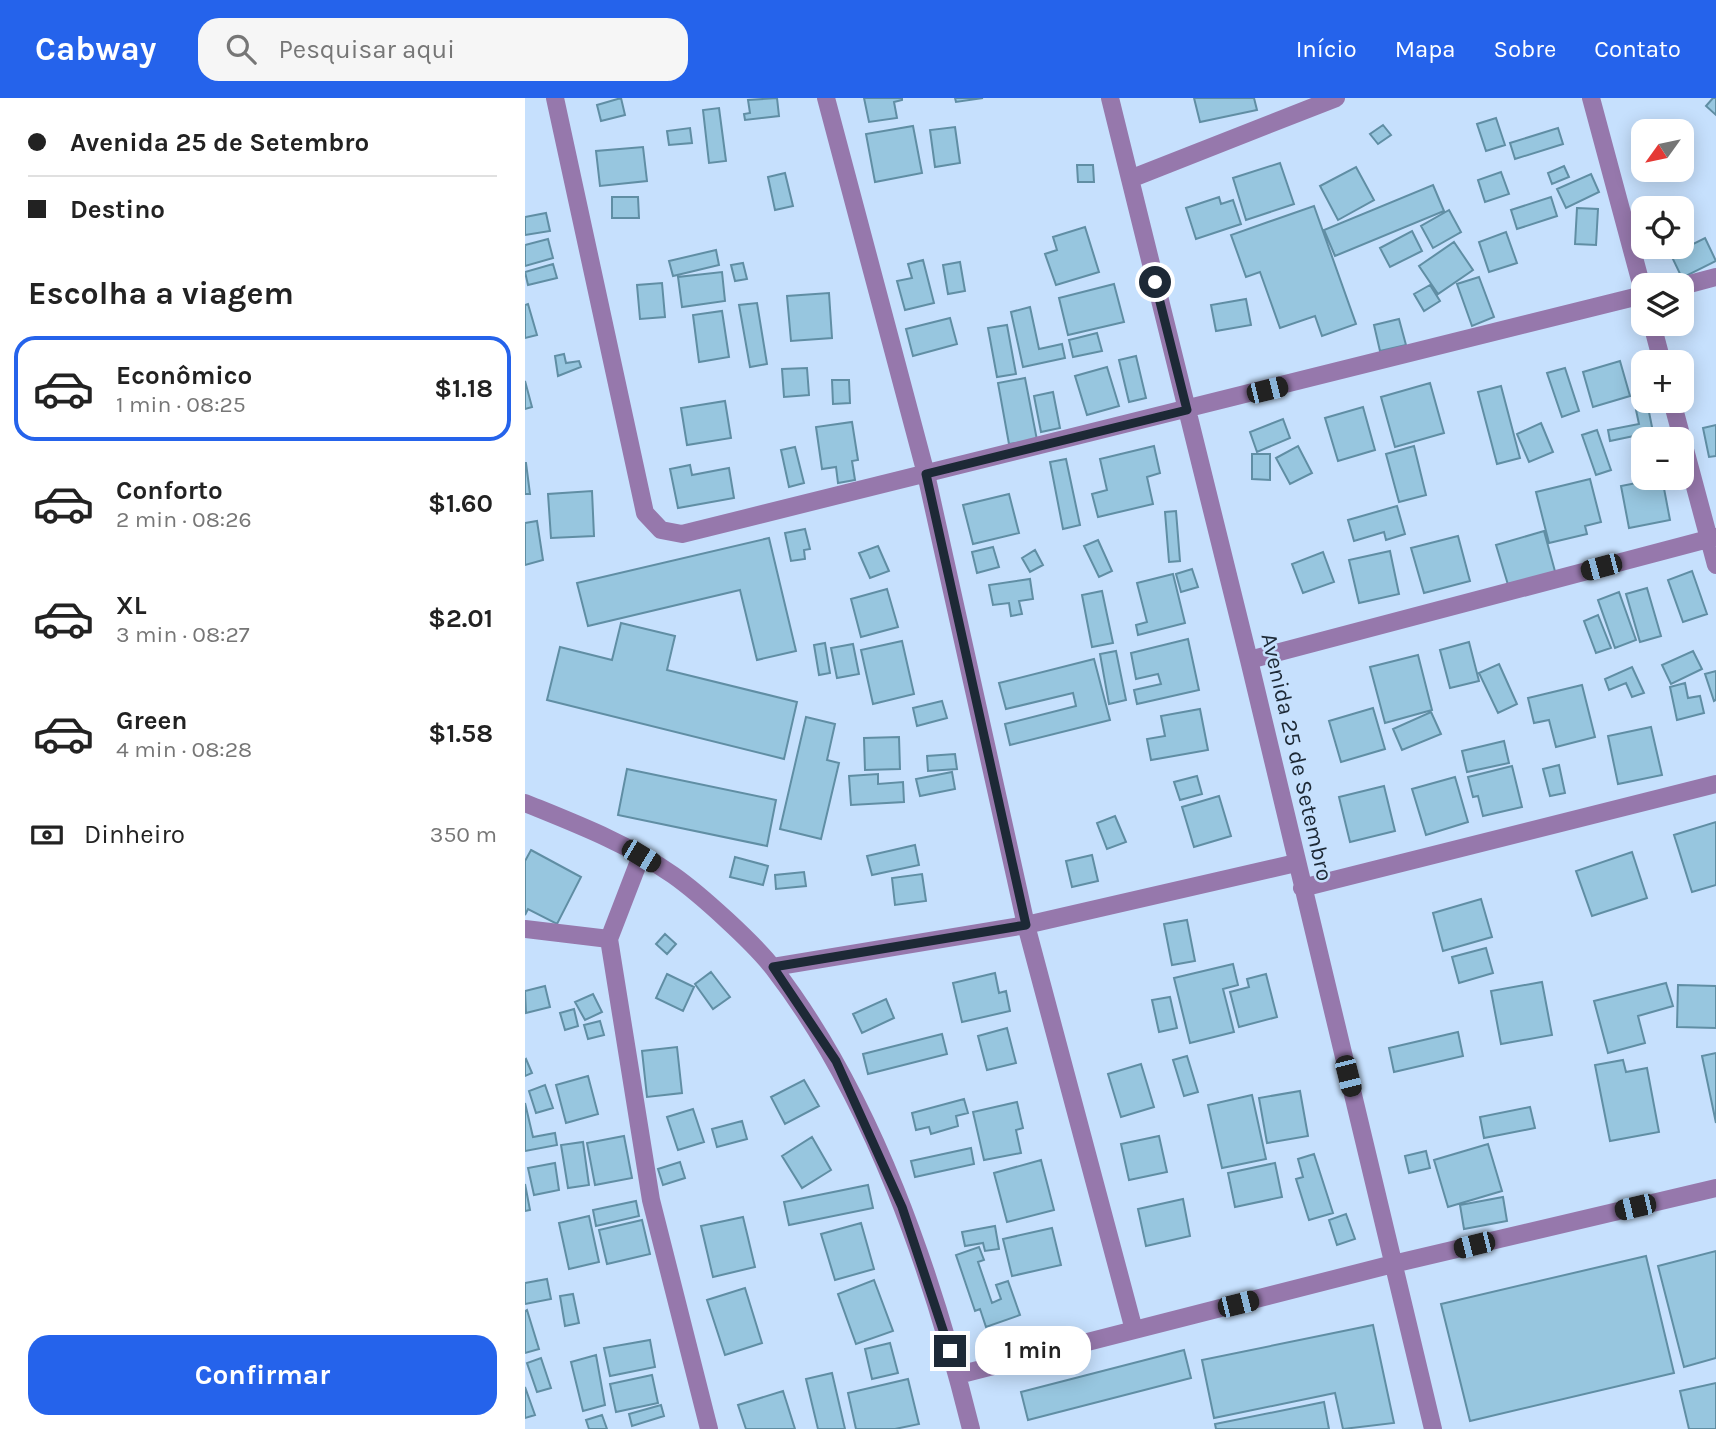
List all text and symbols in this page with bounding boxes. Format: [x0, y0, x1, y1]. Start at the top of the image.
search box [198, 18, 688, 81]
text: Cabway [35, 30, 156, 68]
icon: search [222, 30, 260, 68]
text: Pesquisar aqui [278, 34, 455, 65]
text: Início [1296, 35, 1357, 63]
text: Mapa [1395, 35, 1455, 63]
text: Sobre [1493, 35, 1556, 63]
text: Contato [1594, 35, 1681, 63]
north arrow [1631, 119, 1694, 182]
map controls [1631, 119, 1694, 490]
text: Avenida 25 de Setembro [70, 127, 369, 158]
text: Destino [70, 194, 165, 225]
button: locate [1631, 196, 1694, 259]
route start [1139, 266, 1171, 298]
button: layers [1631, 273, 1694, 336]
text: Escolha a viagem [28, 275, 294, 312]
button: + [1631, 350, 1694, 413]
icon: car [32, 357, 95, 420]
text: Econômico [116, 360, 252, 391]
text: $1.18 [434, 373, 493, 404]
car [1245, 375, 1290, 405]
text: 1 min · 08:25 [116, 391, 246, 418]
button: − [1631, 427, 1694, 490]
icon: car [32, 472, 95, 535]
text: Conforto [116, 475, 223, 506]
text: $1.60 [428, 488, 493, 519]
text: 2 min · 08:26 [116, 506, 252, 533]
car [1578, 551, 1625, 583]
icon: car [32, 587, 95, 650]
text: XL [116, 590, 147, 621]
text: $2.01 [428, 603, 493, 634]
text: 3 min · 08:27 [116, 621, 250, 648]
street label: Avenida 25 de Setembro [1255, 630, 1339, 884]
icon: car [32, 702, 95, 765]
text: Green [116, 705, 188, 736]
text: $1.58 [428, 718, 493, 749]
text: 4 min · 08:28 [116, 736, 252, 763]
icon: cash [28, 816, 66, 854]
text: Dinheiro [84, 819, 185, 850]
text: 350 m [430, 821, 497, 848]
car [618, 836, 665, 876]
car [1333, 1053, 1364, 1099]
car [1613, 1192, 1658, 1222]
car [1452, 1230, 1497, 1260]
car [1216, 1289, 1261, 1319]
callout: 1 min [975, 1326, 1090, 1376]
button: Confirmar [28, 1335, 497, 1415]
route end [934, 1335, 966, 1367]
text: 1 min [1004, 1337, 1062, 1364]

